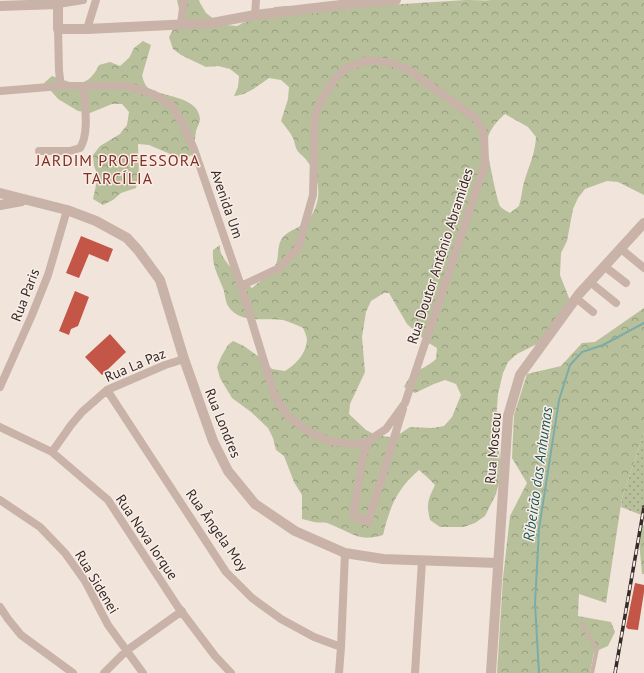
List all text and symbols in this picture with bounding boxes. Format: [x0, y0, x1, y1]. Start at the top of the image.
district label: JARDIM PROFESSORA TARCÍLIA [35, 150, 200, 188]
street label: Rua Doutor Antônio Abramides [403, 166, 477, 346]
street label: Avenida Um [207, 167, 247, 241]
street label: Rua Paris [7, 266, 43, 324]
street label: Rua La Paz [102, 344, 168, 386]
street label: Rua Londres [201, 386, 245, 460]
water label: Ribeirão das Anhumas [519, 406, 556, 542]
street label: Rua Moscou [481, 411, 505, 485]
street label: Rua Ângela Moy [182, 485, 252, 575]
street label: Rua Nova Iorque [112, 491, 182, 583]
street label: Rua Sidenei [71, 547, 123, 617]

